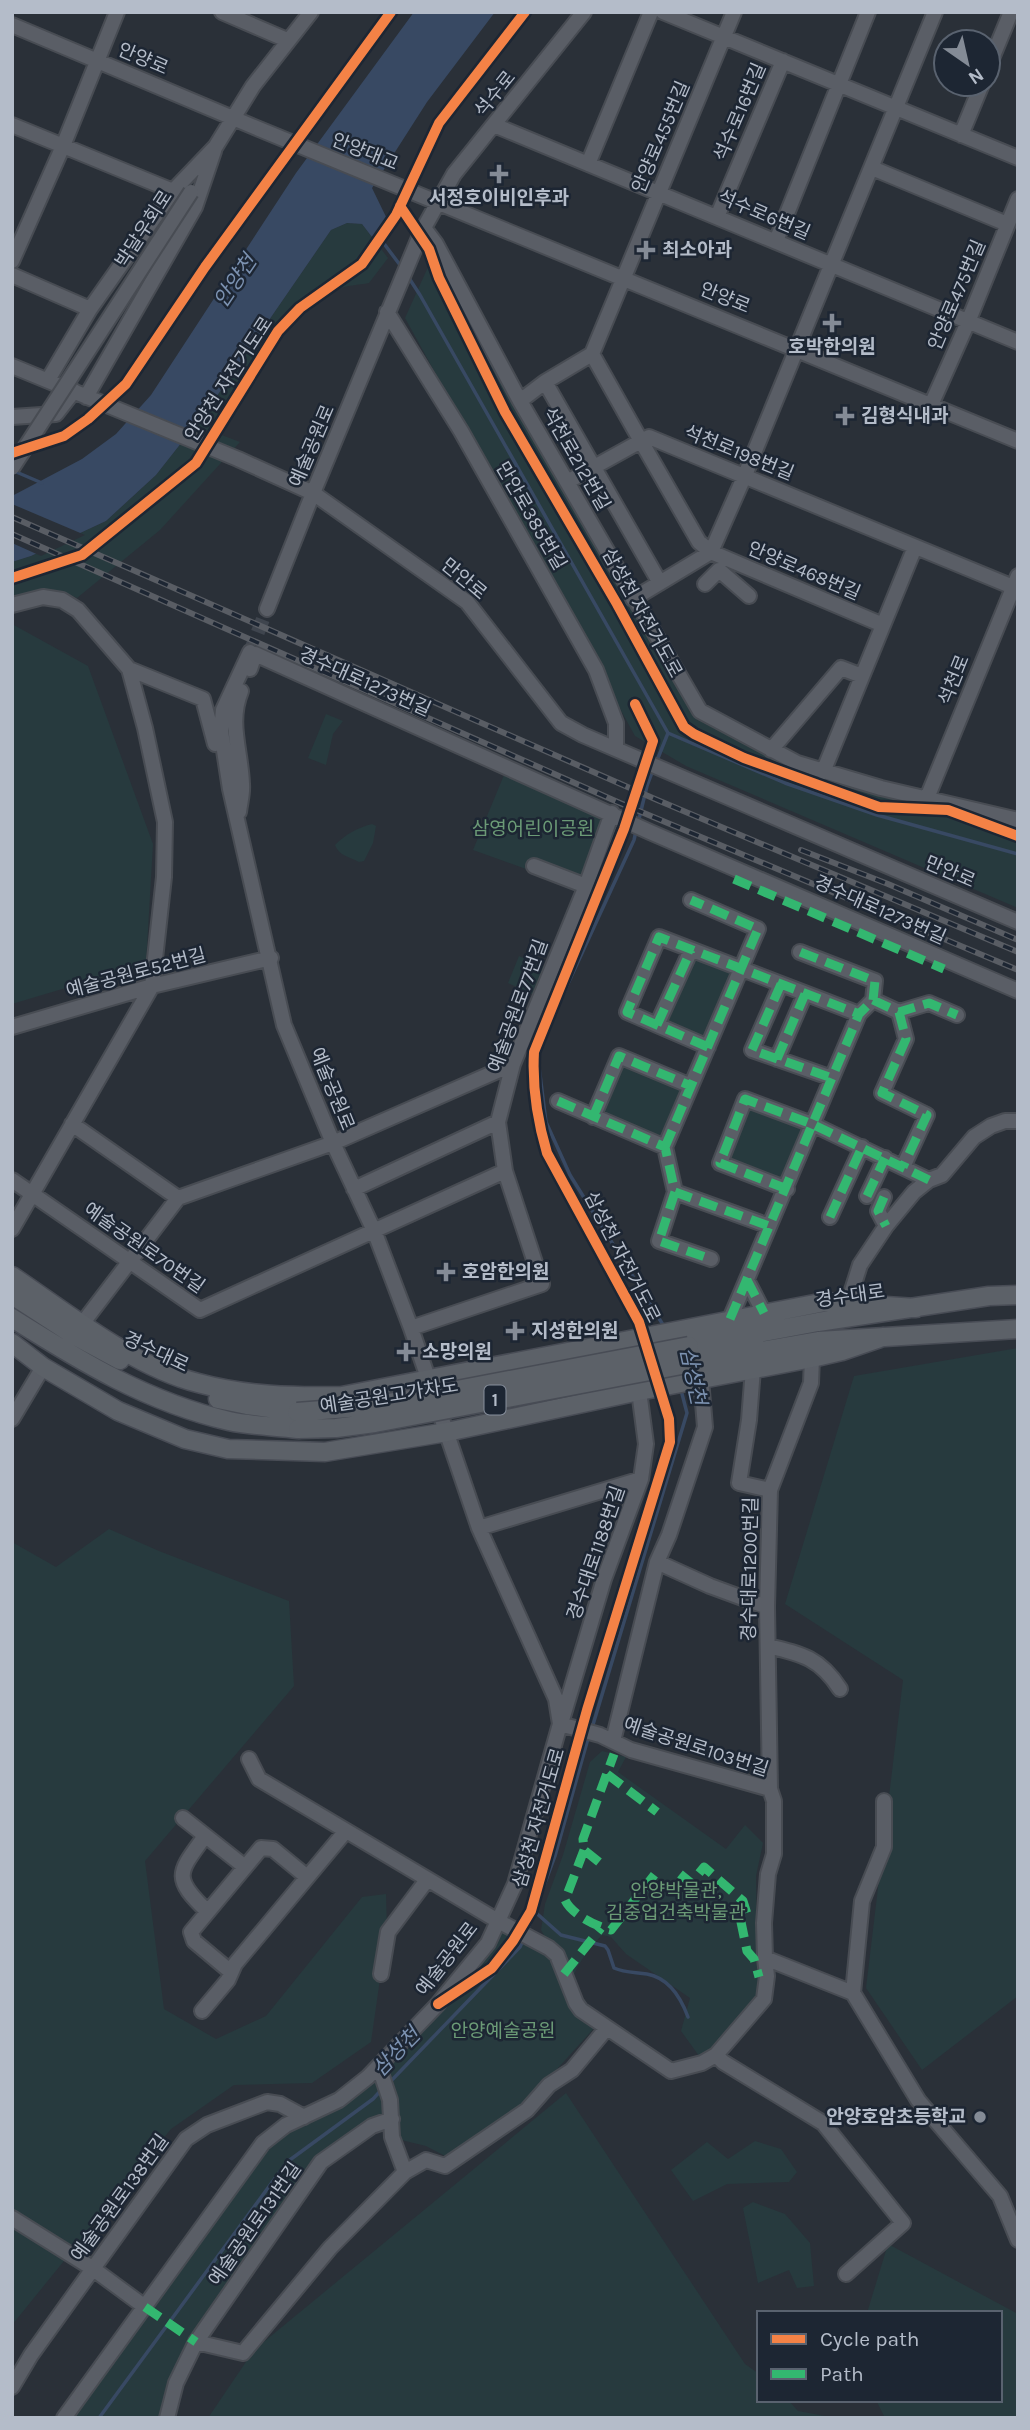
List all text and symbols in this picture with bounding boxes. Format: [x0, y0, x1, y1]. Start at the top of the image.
north arrow [932, 28, 1002, 98]
street label: 안양로 [115, 39, 171, 79]
street label: 석수로16번길 [709, 60, 771, 164]
text: N [964, 63, 988, 89]
street label: 석수로 [470, 67, 520, 121]
street label: 안양로455번길 [628, 78, 694, 196]
street label: 안양대교 [328, 129, 402, 175]
marker: 서정호이비인후과 [489, 164, 509, 184]
street label: 박달우회로 [111, 186, 177, 272]
street label: 석수로6번길 [714, 186, 814, 244]
place label: 서정호이비인후과 [429, 187, 569, 209]
street label: 안양로475번길 [924, 237, 990, 353]
place label: 최소아과 [662, 239, 732, 261]
marker: 최소아과 [636, 240, 656, 260]
water label: 안양천 [209, 248, 263, 312]
street label: 안양로 [697, 278, 753, 318]
street label: 안양천 자전거도로 [180, 312, 278, 446]
marker: 호박한의원 [822, 313, 842, 333]
place label: 호박한의원 [788, 336, 876, 358]
street label: 예술공원로 [285, 401, 339, 491]
street label: 석천로212번길 [538, 403, 614, 515]
place label: 김형식내과 [861, 405, 949, 427]
marker: 김형식내과 [835, 406, 855, 426]
street label: 석천로198번길 [681, 421, 797, 485]
street label: 만안로385번길 [491, 458, 571, 574]
street label: 안양로468번길 [744, 537, 864, 605]
street label: 삼성천 자전거도로 [597, 545, 687, 681]
street label: 만안로 [437, 554, 491, 604]
street label: 경수대로1273번길 [296, 643, 434, 721]
street label: 석천로 [934, 652, 974, 708]
park label: 삼영어린이공원 [472, 818, 594, 840]
street label: 만안로 [922, 852, 978, 892]
street label: 경수대로1273번길 [811, 871, 949, 949]
street label: 예술공원로77번길 [484, 936, 552, 1076]
street label: 예술공원로52번길 [64, 944, 208, 1002]
street label: 예술공원로 [305, 1044, 359, 1134]
street label: 삼성천 자전거도로 [579, 1188, 665, 1326]
street label: 예술공원로70번길 [79, 1198, 209, 1298]
place label: 호암한의원 [462, 1261, 549, 1283]
marker: 호암한의원 [436, 1262, 456, 1282]
street label: 경수대로 [814, 1280, 886, 1312]
place label: 지성한의원 [531, 1320, 618, 1342]
marker: 지성한의원 [505, 1321, 525, 1341]
street label: 경수대로 [120, 1327, 192, 1377]
place label: 소망의원 [422, 1341, 492, 1363]
marker: 소망의원 [396, 1342, 416, 1362]
water label: 삼성천 [675, 1345, 711, 1409]
street label: 예술공원고가차도 [318, 1374, 460, 1418]
road number: 1 [484, 1386, 505, 1414]
street label: 경수대로1188번길 [563, 1483, 629, 1623]
street label: 경수대로1200번길 [738, 1496, 762, 1642]
street label: 예술공원로103번길 [621, 1713, 771, 1781]
street label: 삼성천 자전거도로 [509, 1746, 569, 1890]
park label: 안양박물관, 김중업건축박물관 [606, 1880, 746, 1924]
street label: 예술공원로 [411, 1918, 483, 2000]
park label: 안양예술공원 [451, 2020, 555, 2042]
water label: 삼성천 [367, 2021, 427, 2081]
place label: 안양호암초등학교 [826, 2106, 966, 2128]
marker: 안양호암초등학교 [972, 2109, 988, 2125]
street label: 예술공원로138번길 [67, 2130, 173, 2266]
street label: 예술공원로131번길 [204, 2158, 306, 2290]
legend [757, 2311, 1002, 2402]
text: Cycle path [820, 2327, 920, 2351]
text: Path [820, 2362, 864, 2386]

